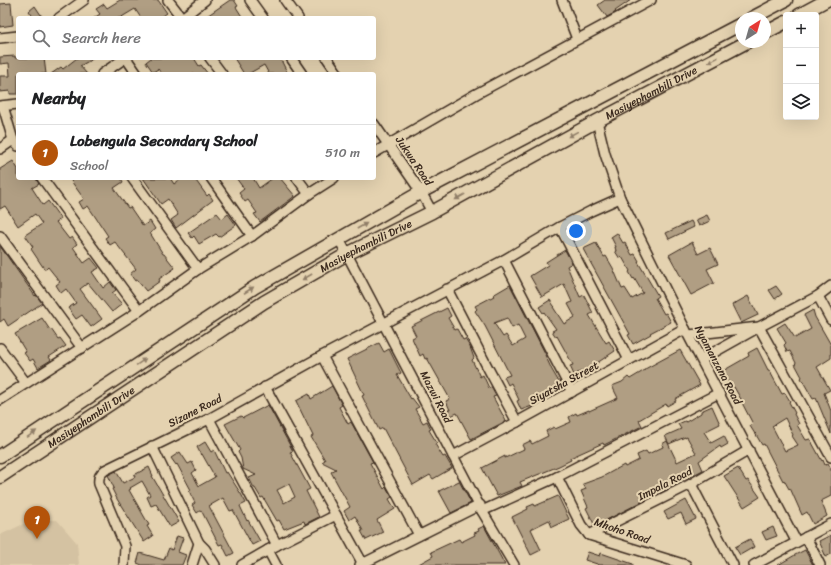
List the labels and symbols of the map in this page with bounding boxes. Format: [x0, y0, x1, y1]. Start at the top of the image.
north arrow [735, 12, 771, 48]
one-way arrow [707, 57, 719, 63]
street label: Masiyephambili Drive [601, 60, 701, 125]
one-way arrow [568, 131, 579, 138]
street label: Jukwa Road [390, 132, 438, 191]
one-way arrow [454, 194, 465, 201]
street label: Masiyephambili Drive [316, 214, 416, 278]
your location [566, 221, 586, 241]
one-way arrow [356, 222, 368, 229]
one-way arrow [301, 273, 313, 280]
one-way arrow [243, 287, 255, 294]
street label: Nyamanzana Road [689, 322, 747, 409]
street label: Siyatsha Street [526, 356, 602, 410]
one-way arrow [136, 358, 146, 366]
street label: Mazwi Road [415, 367, 458, 428]
street label: Masiyephambili Drive [43, 380, 139, 453]
street label: Sizane Road [165, 389, 226, 433]
one-way arrow [27, 430, 38, 438]
street label: Impala Road [633, 462, 697, 506]
pin: 1 [24, 506, 50, 539]
street label: Mhoho Road [591, 513, 654, 550]

